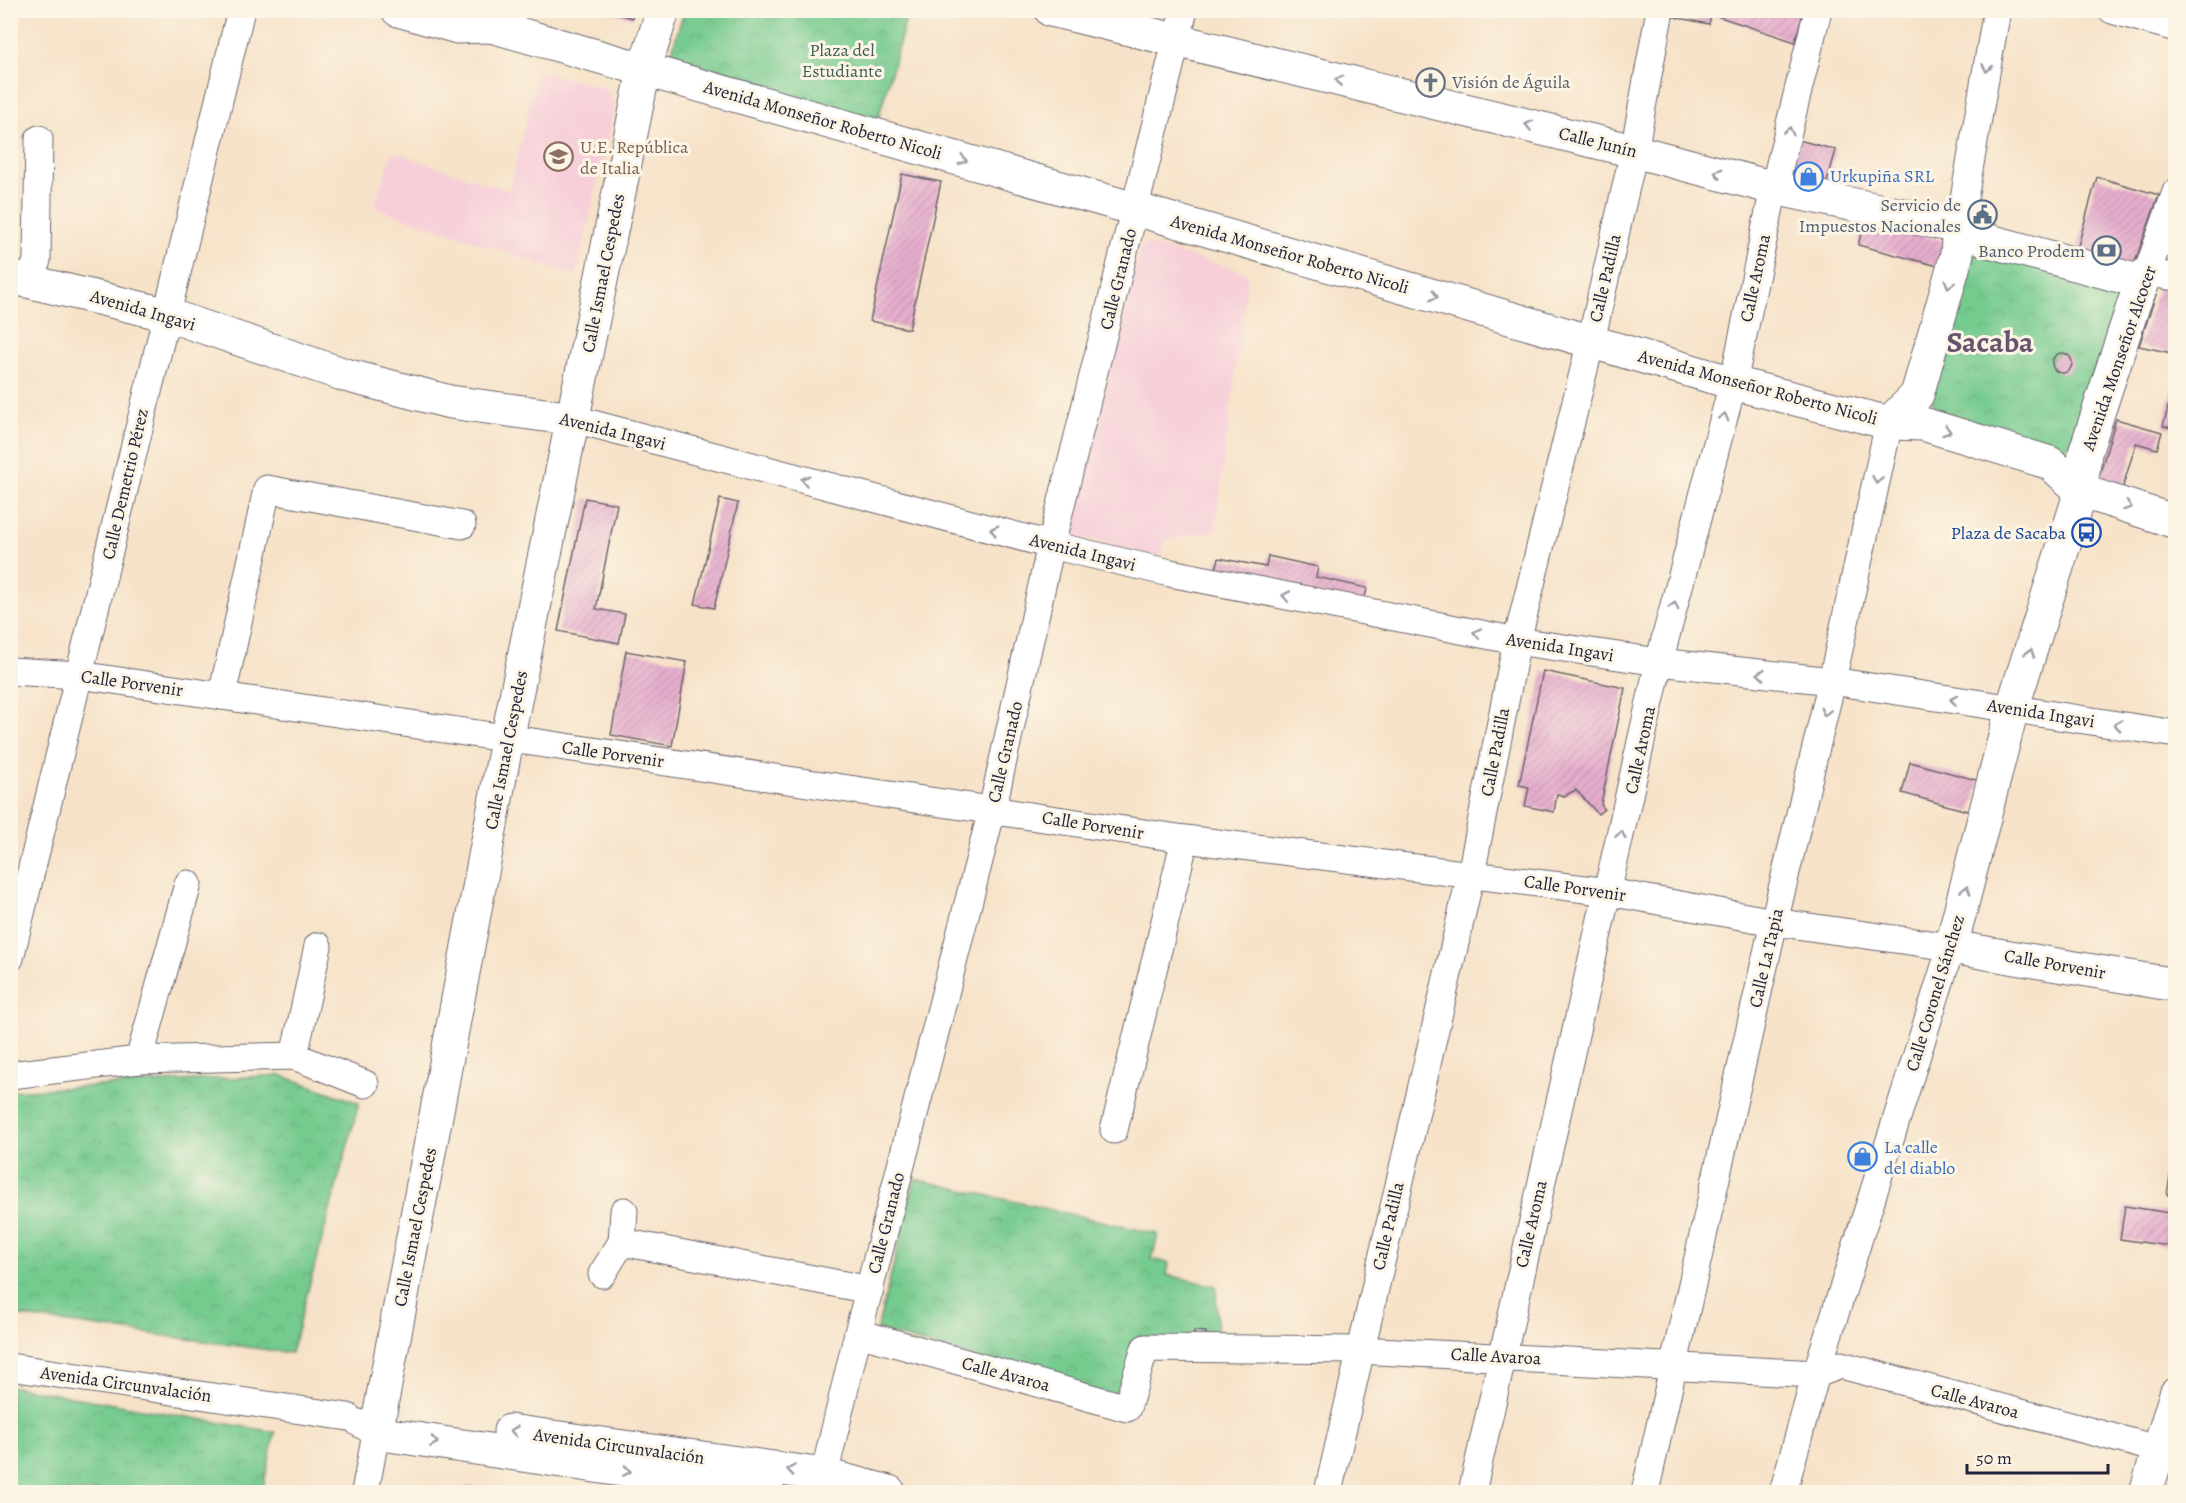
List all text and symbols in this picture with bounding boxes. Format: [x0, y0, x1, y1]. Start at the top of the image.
park label: Plaza del Estudiante [802, 38, 882, 83]
one-way arrow [1981, 63, 1994, 73]
church icon: Visión de Águila [1415, 66, 1447, 98]
place label: Visión de Águila [1451, 70, 1571, 94]
street label: Avenida Monseñor Roberto Nicoli [700, 74, 945, 166]
one-way arrow [1334, 74, 1344, 87]
one-way arrow [1524, 120, 1534, 133]
street label: Calle Junín [1556, 121, 1640, 163]
one-way arrow [1781, 126, 1794, 136]
place label: U.E. República de Italia [580, 135, 689, 180]
school or university icon: U.E. República de Italia [543, 141, 575, 173]
one-way arrow [957, 153, 968, 165]
shop icon: Urkupiña SRL [1793, 160, 1825, 192]
place label: Urkupiña SRL [1830, 164, 1935, 188]
one-way arrow [1713, 167, 1723, 180]
street label: Calle Ismael Cespedes [576, 191, 630, 355]
place label: Servicio de Impuestos Nacionales [1799, 193, 1961, 238]
public building icon: Servicio de Impuestos Nacionales [1966, 199, 1998, 231]
street label: Avenida Monseñor Roberto Nicoli [1167, 208, 1412, 300]
street label: Calle Granado [1094, 226, 1142, 332]
street label: Calle Padilla [1583, 231, 1627, 325]
street label: Calle Aroma [1734, 231, 1776, 324]
bank icon: Banco Prodem [2090, 235, 2122, 267]
place label: Banco Prodem [1978, 239, 2085, 263]
street label: Avenida Monseñor Alcocer [2076, 262, 2162, 455]
one-way arrow [1944, 278, 1956, 289]
street label: Avenida Ingavi [87, 283, 199, 337]
one-way arrow [1428, 288, 1438, 301]
district label: Sacaba [1946, 322, 2034, 362]
street label: Avenida Monseñor Roberto Nicoli [1635, 343, 1880, 431]
street label: Calle Demetrio Pérez [96, 406, 154, 562]
street label: Avenida Ingavi [556, 406, 669, 456]
one-way arrow [1717, 412, 1729, 423]
one-way arrow [1941, 424, 1952, 436]
one-way arrow [801, 475, 811, 487]
one-way arrow [1871, 475, 1884, 485]
one-way arrow [2122, 499, 2133, 512]
bus stop icon: Plaza de Sacaba [2071, 517, 2103, 549]
place label: Plaza de Sacaba [1951, 521, 2067, 545]
one-way arrow [989, 525, 1000, 537]
street label: Avenida Ingavi [1026, 527, 1139, 577]
one-way arrow [1281, 590, 1291, 603]
one-way arrow [1667, 601, 1679, 612]
street label: Avenida Ingavi [1504, 626, 1616, 667]
one-way arrow [1472, 627, 1482, 640]
one-way arrow [2023, 648, 2035, 659]
street label: Calle Porvenir [79, 664, 185, 702]
street label: Calle Ismael Cespedes [479, 668, 533, 832]
one-way arrow [1757, 668, 1766, 680]
street label: Avenida Ingavi [1985, 692, 2097, 733]
one-way arrow [1950, 694, 1959, 706]
street label: Calle Granado [982, 699, 1028, 805]
street label: Calle Aroma [1619, 703, 1661, 796]
street label: Calle Padilla [1475, 705, 1515, 798]
one-way arrow [1820, 706, 1833, 716]
one-way arrow [2113, 719, 2123, 732]
street label: Calle Porvenir [560, 735, 666, 773]
street label: Calle Porvenir [1040, 805, 1146, 845]
one-way arrow [1614, 830, 1627, 840]
street label: Calle Porvenir [1522, 869, 1628, 907]
one-way arrow [1958, 885, 1971, 895]
street label: Calle La Tapia [1743, 905, 1789, 1010]
street label: Calle Coronel Sánchez [1900, 912, 1970, 1074]
street label: Calle Porvenir [2002, 943, 2108, 985]
place label: La calle del diablo [1884, 1135, 1955, 1180]
shop icon: La calle del diablo [1847, 1141, 1879, 1173]
street label: Calle Ismael Cespedes [388, 1145, 442, 1309]
street label: Calle Granado [862, 1170, 910, 1276]
street label: Calle Aroma [1509, 1177, 1553, 1270]
street label: Calle Padilla [1366, 1179, 1410, 1273]
street label: Calle Avaroa [1450, 1342, 1542, 1370]
street label: Calle Avaroa [959, 1351, 1053, 1397]
street label: Avenida Circunvalación [38, 1360, 213, 1408]
street label: Calle Avaroa [1928, 1378, 2022, 1424]
street label: Avenida Circunvalación [531, 1422, 706, 1470]
one-way arrow [510, 1426, 519, 1438]
one-way arrow [430, 1436, 439, 1448]
scale bar [1967, 1437, 2108, 1475]
text: 50 m [1976, 1446, 2012, 1470]
one-way arrow [622, 1465, 632, 1477]
one-way arrow [786, 1465, 795, 1477]

